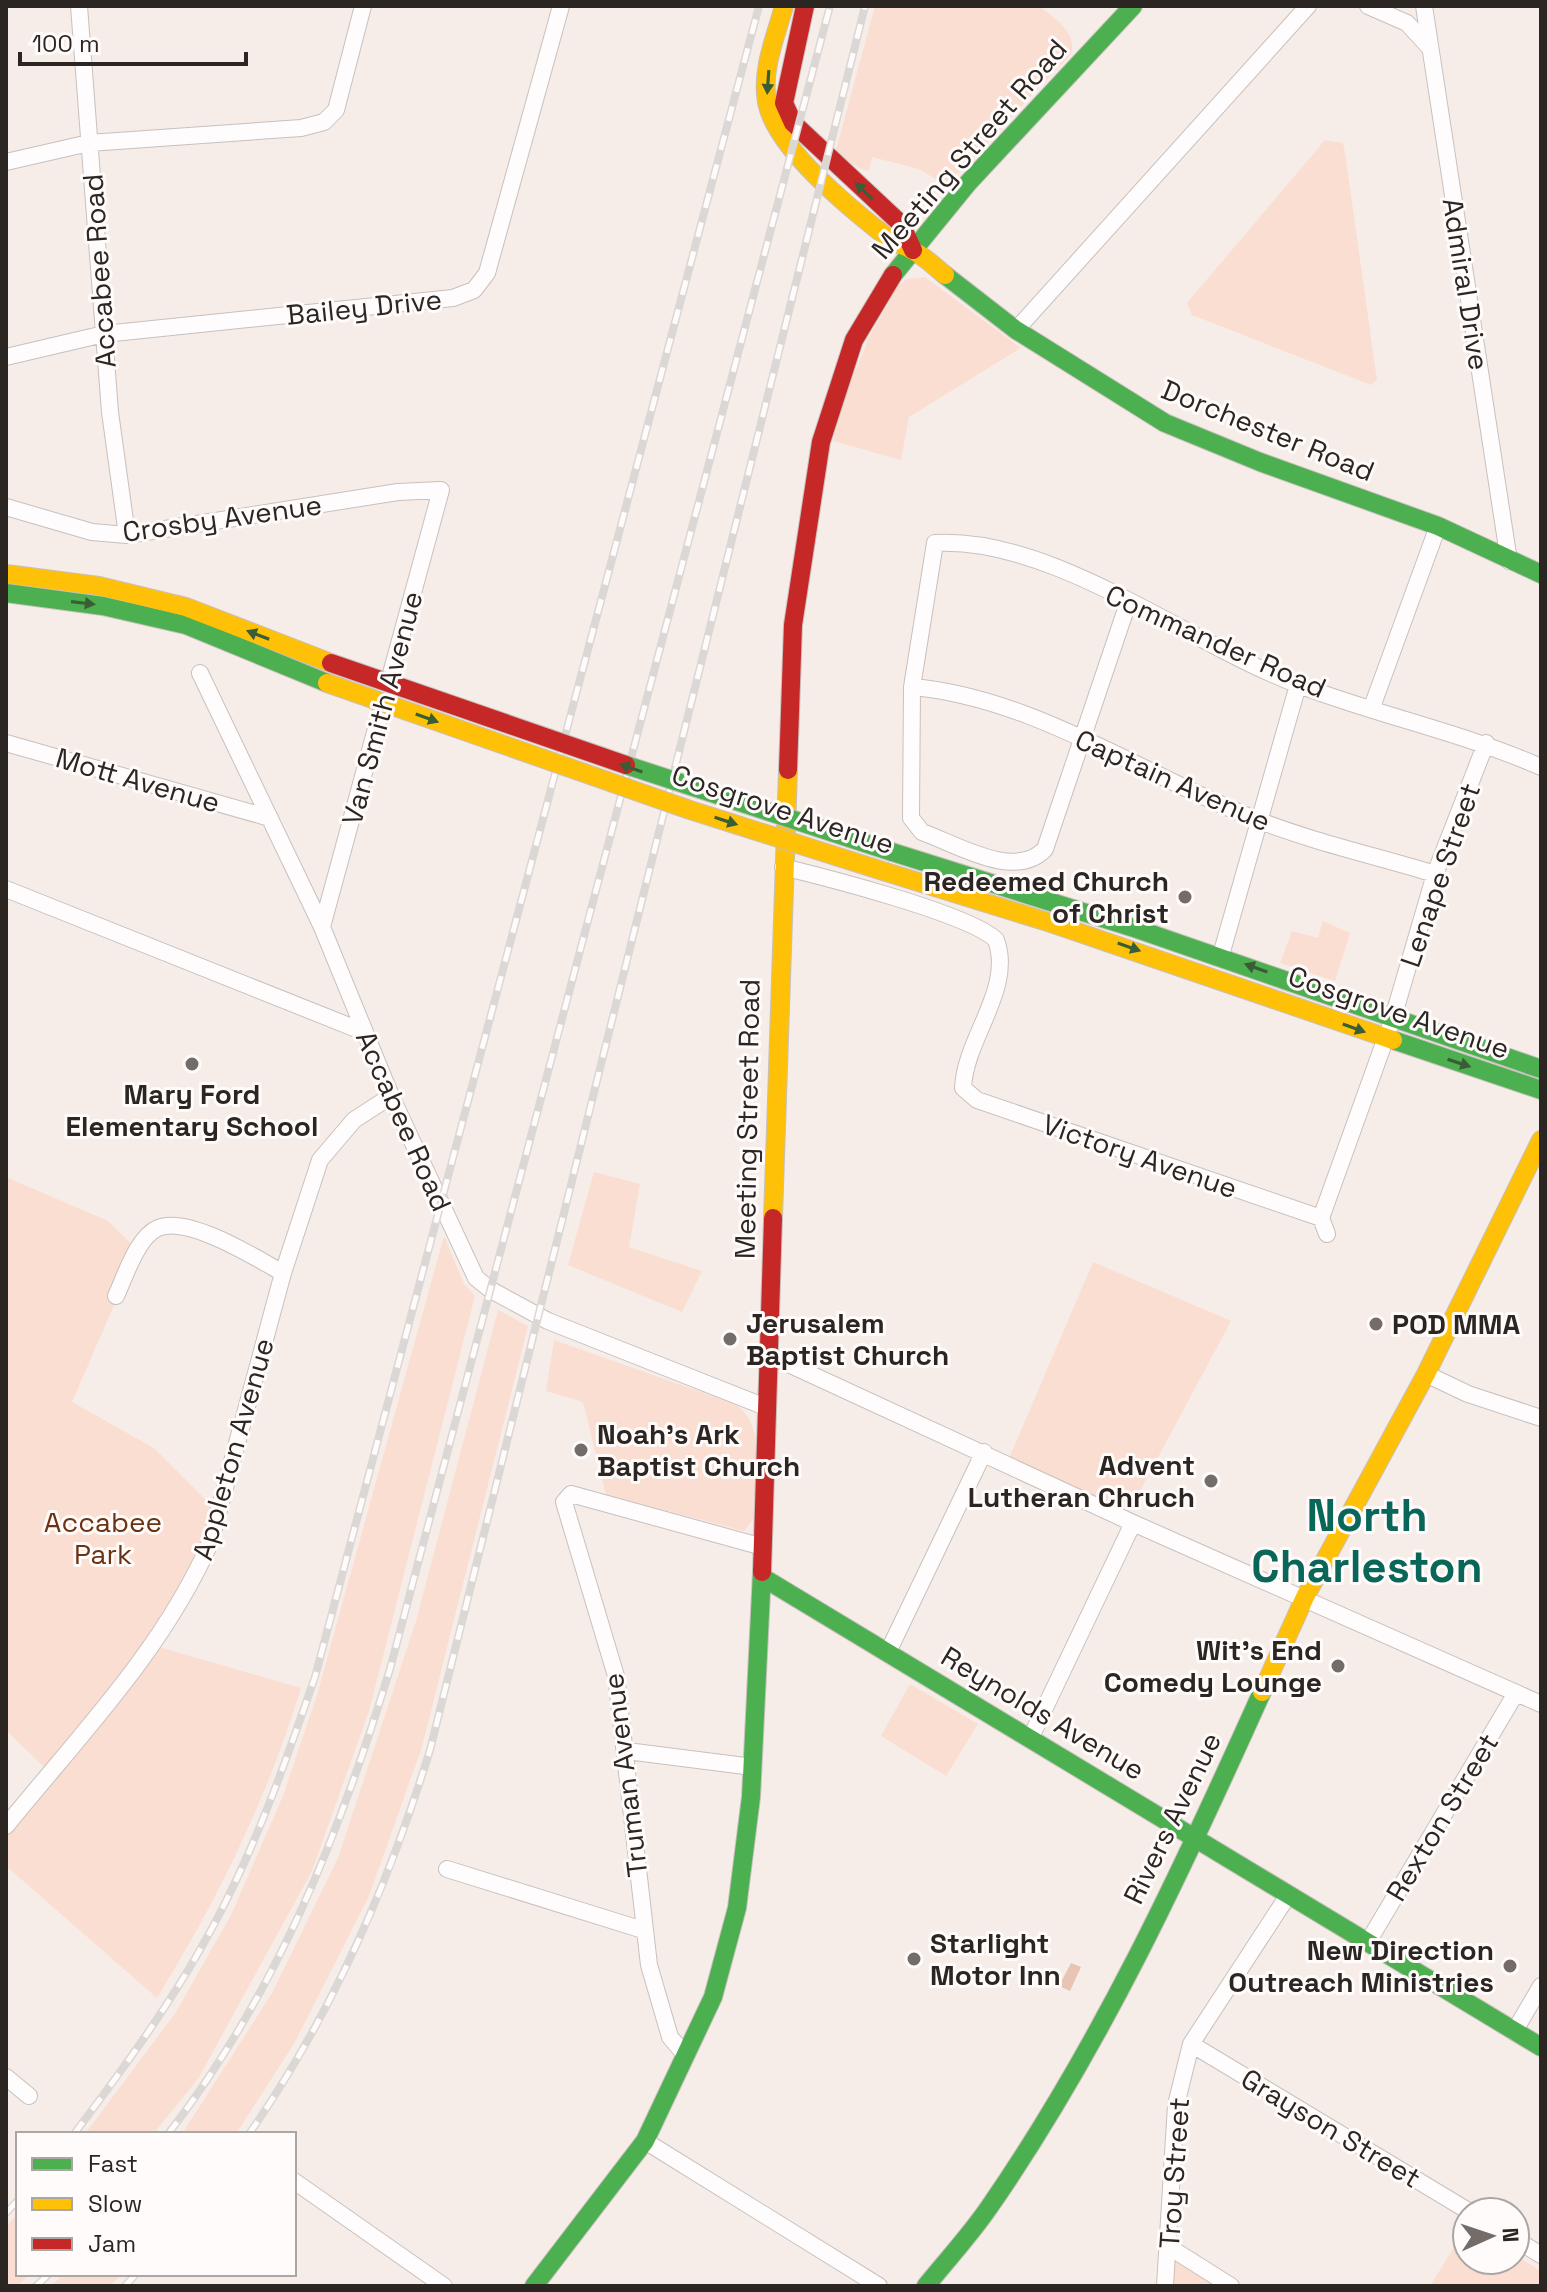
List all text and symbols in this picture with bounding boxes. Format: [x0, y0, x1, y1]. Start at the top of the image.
scale bar [20, 16, 246, 66]
text: 100 m [32, 28, 100, 59]
street label: Meeting Street Road [863, 31, 1075, 267]
one-way arrow [761, 70, 774, 95]
street label: Accabee Road [74, 173, 124, 369]
one-way arrow [855, 183, 874, 201]
street label: Admiral Drive [1435, 195, 1497, 373]
street label: Bailey Drive [284, 281, 444, 333]
street label: Dorchester Road [1156, 371, 1380, 489]
street label: Crosby Avenue [120, 486, 324, 550]
street label: Commander Road [1100, 576, 1332, 706]
street label: Van Smith Avenue [333, 587, 431, 829]
one-way arrow [71, 597, 96, 610]
one-way arrow [246, 628, 270, 641]
one-way arrow [415, 713, 439, 725]
street label: Captain Avenue [1070, 721, 1276, 839]
street label: Mott Avenue [52, 739, 224, 821]
street label: Cosgrove Avenue [667, 756, 899, 862]
one-way arrow [619, 762, 643, 774]
street label: Lenape Street [1392, 778, 1488, 972]
one-way arrow [714, 816, 738, 828]
place label: Redeemed Church of Christ [923, 863, 1169, 931]
marker: Redeemed Church of Christ [1176, 888, 1194, 906]
one-way arrow [1117, 942, 1141, 954]
street label: Cosgrove Avenue [1284, 957, 1514, 1067]
one-way arrow [1244, 961, 1268, 974]
street label: Meeting Street Road [727, 979, 767, 1259]
one-way arrow [1342, 1022, 1366, 1035]
street label: Accabee Road [348, 1025, 460, 1217]
marker: Mary Ford Elementary School [183, 1055, 201, 1073]
one-way arrow [1448, 1058, 1472, 1070]
place label: Mary Ford Elementary School [66, 1076, 318, 1144]
street label: Victory Avenue [1038, 1106, 1242, 1206]
place label: Jerusalem Baptist Church [746, 1305, 949, 1373]
place label: POD MMA [1392, 1306, 1520, 1342]
marker: POD MMA [1367, 1315, 1385, 1333]
marker: Jerusalem Baptist Church [721, 1330, 739, 1348]
street label: Appleton Avenue [184, 1334, 282, 1564]
place label: Noah's Ark Baptist Church [597, 1416, 800, 1484]
marker: Noah's Ark Baptist Church [572, 1441, 590, 1459]
place label: Advent Lutheran Chruch [968, 1447, 1195, 1515]
marker: Advent Lutheran Chruch [1202, 1472, 1220, 1490]
district label: North Charleston [1251, 1488, 1483, 1595]
park label: Accabee Park [44, 1504, 162, 1572]
place label: Wit's End Comedy Lounge [1104, 1632, 1322, 1700]
street label: Reynolds Avenue [935, 1638, 1151, 1788]
marker: Wit's End Comedy Lounge [1329, 1657, 1347, 1675]
street label: Truman Avenue [595, 1671, 655, 1879]
street label: Rivers Avenue [1115, 1726, 1229, 1910]
street label: Rexton Street [1378, 1726, 1506, 1908]
place label: Starlight Motor Inn [930, 1925, 1061, 1993]
place label: New Direction Outreach Ministries [1228, 1932, 1494, 2000]
marker: Starlight Motor Inn [905, 1950, 923, 1968]
marker: New Direction Outreach Ministries [1501, 1957, 1519, 1975]
street label: Grayson Street [1235, 2060, 1427, 2196]
street label: Troy Street [1151, 2096, 1197, 2250]
legend [16, 2132, 296, 2276]
text: Fast [88, 2148, 138, 2179]
text: Slow [88, 2188, 142, 2219]
north arrow [1451, 2196, 1531, 2276]
text: N [1497, 2227, 1525, 2243]
text: Jam [88, 2228, 136, 2259]

